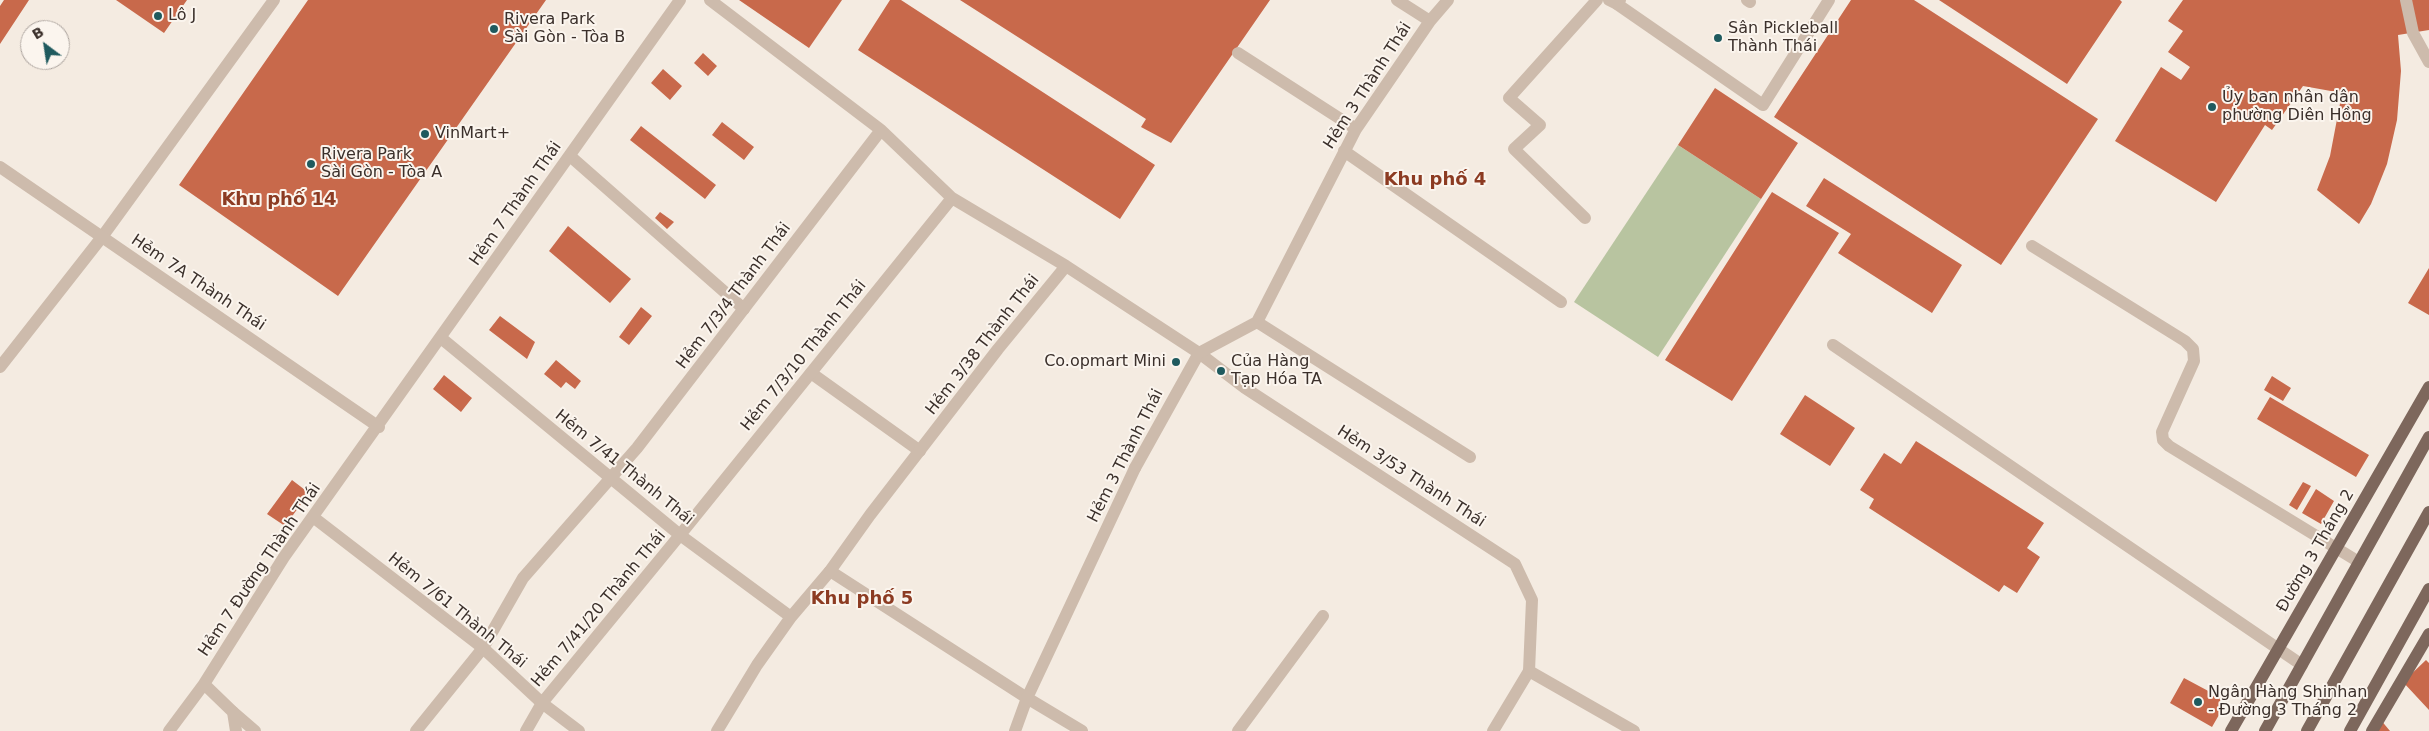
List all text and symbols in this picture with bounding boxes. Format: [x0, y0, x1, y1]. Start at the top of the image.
place label: Lô J [168, 6, 196, 26]
marker: Lô J [152, 10, 164, 22]
place label: Rivera Park Sài Gòn - Tòa B [504, 10, 625, 48]
street label: Hẻm 3 Thành Thái [1320, 19, 1416, 153]
place label: Sân Pickleball Thành Thái [1728, 19, 1838, 57]
north arrow [20, 20, 70, 70]
text: B [29, 23, 46, 43]
marker: Rivera Park Sài Gòn - Tòa B [488, 23, 500, 35]
marker: Sân Pickleball Thành Thái [1712, 32, 1724, 44]
place label: Ủy ban nhân dân phường Diên Hồng [2222, 88, 2372, 126]
marker: Ủy ban nhân dân phường Diên Hồng [2206, 101, 2218, 113]
place label: VinMart+ [435, 124, 510, 144]
marker: VinMart+ [419, 128, 431, 140]
street label: Hẻm 7 Thành Thái [466, 138, 566, 270]
place label: Rivera Park Sài Gòn - Tòa A [321, 145, 442, 183]
marker: Rivera Park Sài Gòn - Tòa A [305, 158, 317, 170]
district label: Khu phố 4 [1384, 169, 1486, 191]
district label: Khu phố 14 [221, 189, 337, 211]
street label: Hẻm 7/3/4 Thành Thái [673, 219, 795, 373]
street label: Hẻm 7A Thành Thái [127, 231, 269, 335]
street label: Hẻm 3/38 Thành Thái [922, 271, 1044, 419]
street label: Hẻm 7/3/10 Thành Thái [737, 277, 871, 435]
place label: Co.opmart Mini [1044, 352, 1166, 372]
place label: Của Hàng Tạp Hóa TA [1231, 352, 1322, 390]
marker: Co.opmart Mini [1170, 356, 1182, 368]
marker: Của Hàng Tạp Hóa TA [1215, 365, 1227, 377]
street label: Hẻm 3 Thành Thái [1084, 386, 1168, 526]
street label: Hẻm 7/41 Thành Thái [551, 406, 697, 530]
street label: Hẻm 3/53 Thành Thái [1333, 422, 1489, 532]
street label: Hẻm 7 Đường Thành Thái [195, 480, 325, 660]
street label: Đường 3 Tháng 2 [2273, 486, 2359, 616]
street label: Hẻm 7/41/20 Thành Thái [528, 527, 670, 691]
street label: Hẻm 7/61 Thành Thái [384, 549, 530, 673]
district label: Khu phố 5 [811, 588, 913, 610]
place label: Ngân Hàng Shinhan - Đường 3 Tháng 2 [2208, 683, 2367, 721]
marker: Ngân Hàng Shinhan - Đường 3 Tháng 2 [2192, 696, 2204, 708]

